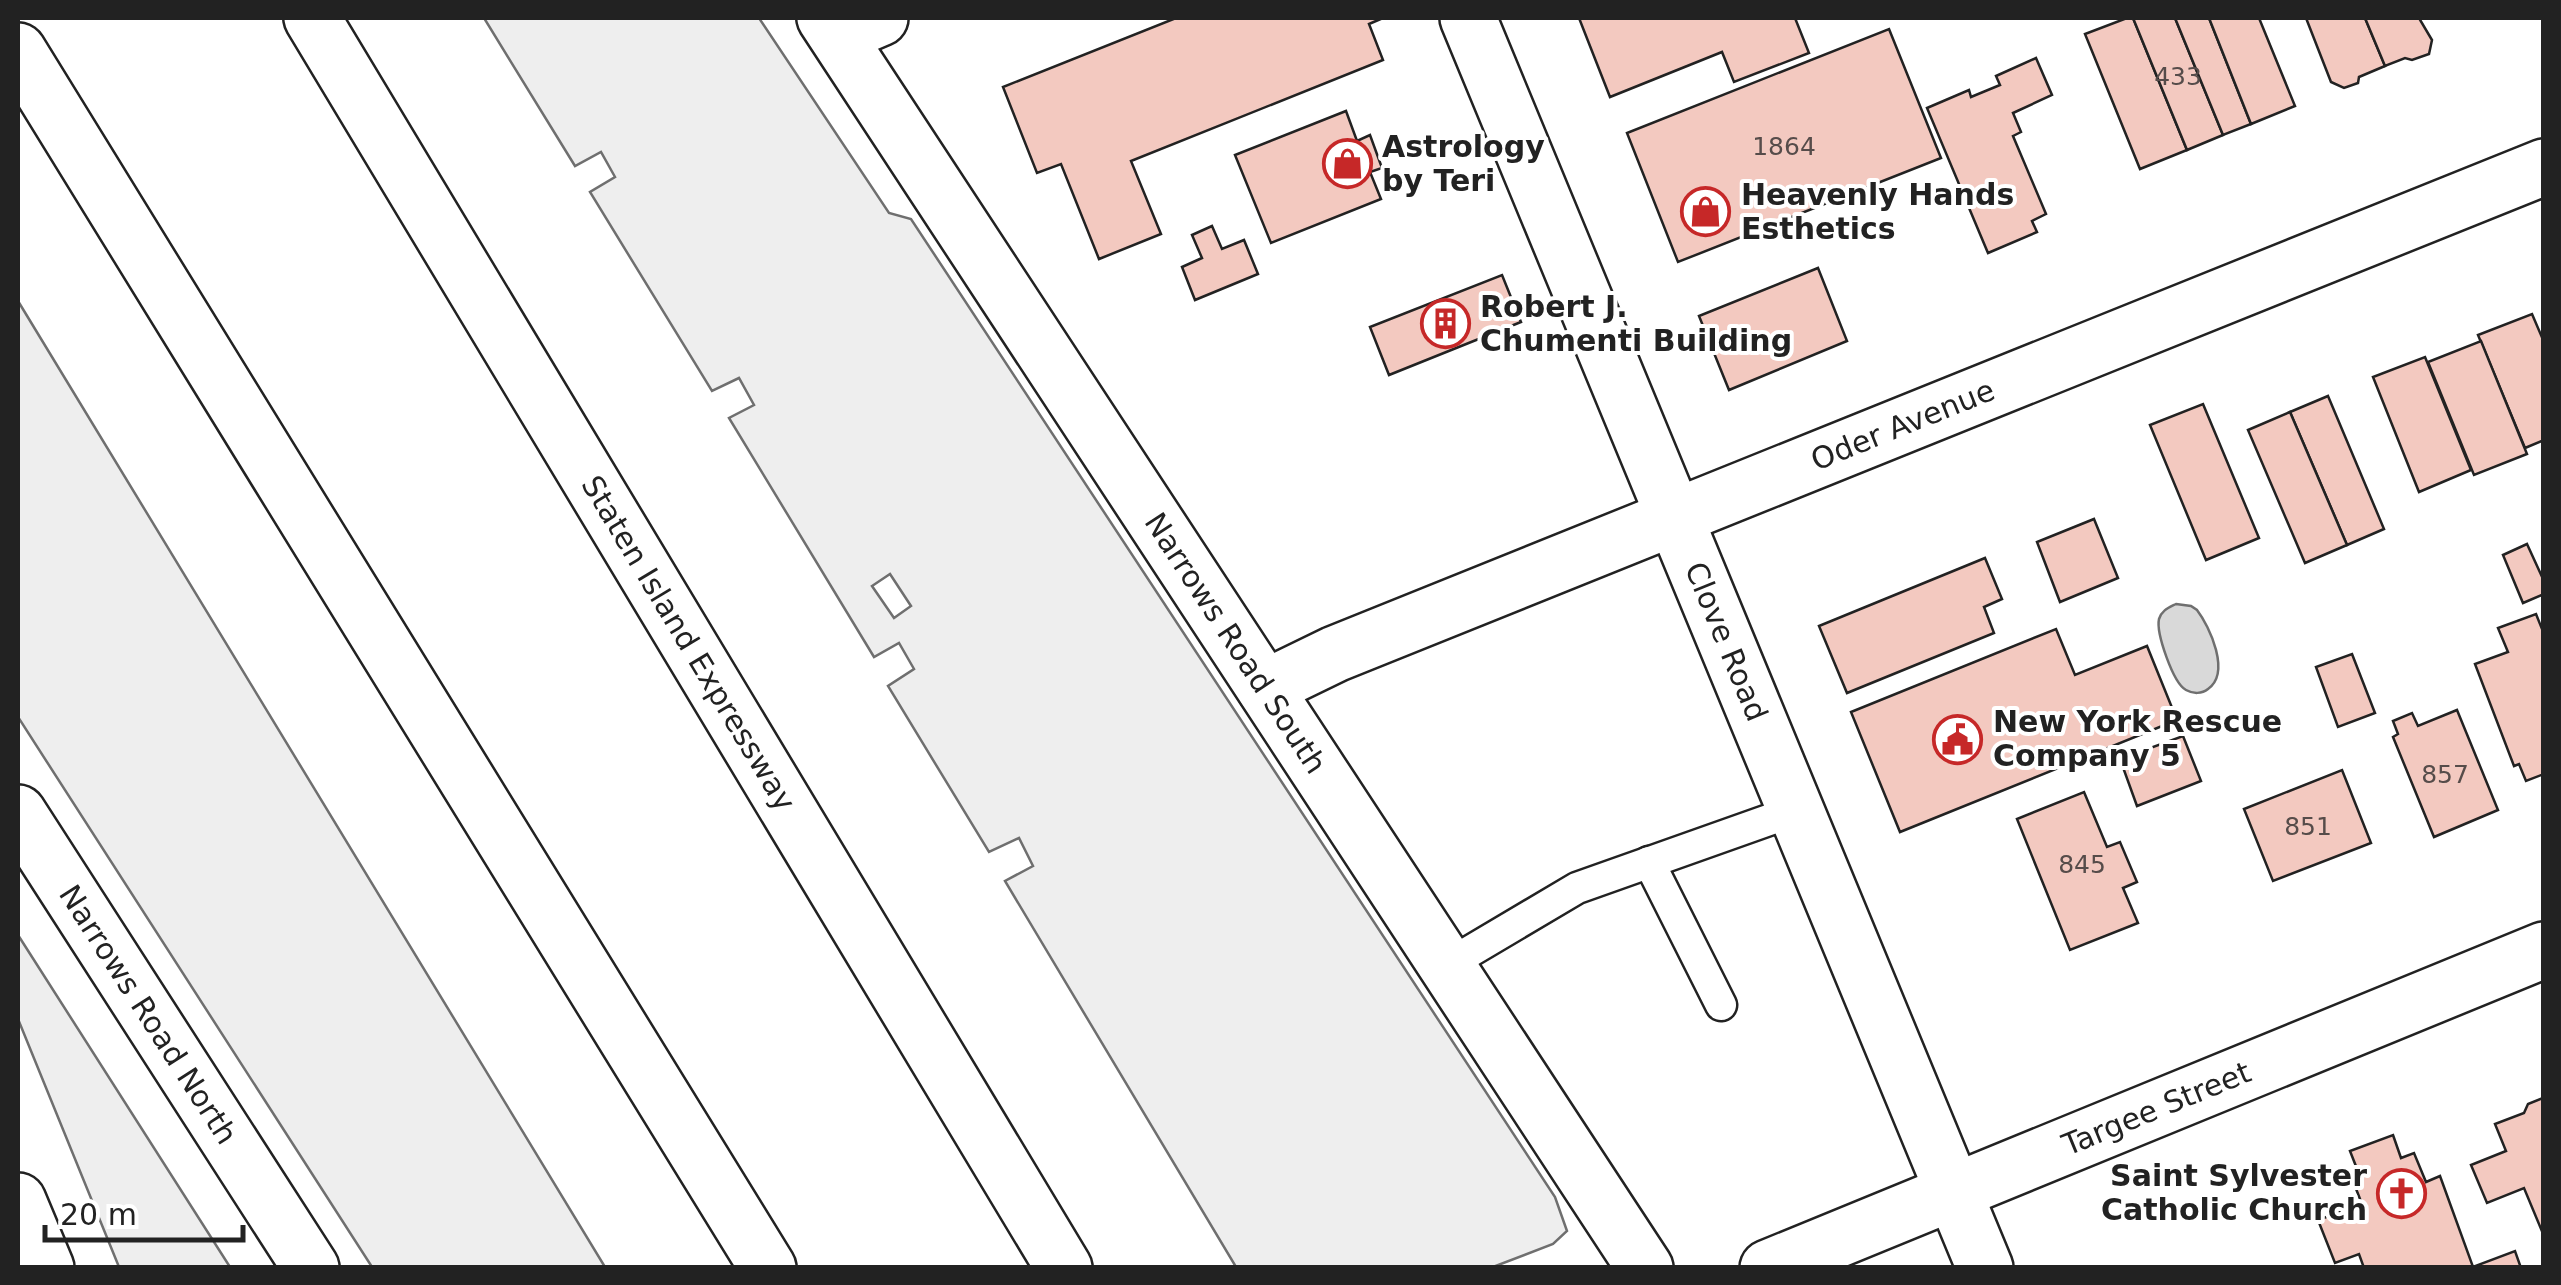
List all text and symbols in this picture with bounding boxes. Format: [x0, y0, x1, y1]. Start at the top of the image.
house number: 433 [2154, 62, 2202, 91]
place label: Astrology by Teri [1382, 129, 1545, 198]
house number: 1864 [1752, 132, 1816, 161]
shop icon: Astrology by Teri [1321, 138, 1373, 190]
place label: Heavenly Hands Esthetics [1741, 177, 2014, 246]
shop icon: Heavenly Hands Esthetics [1680, 186, 1732, 238]
place label: Robert J. Chumenti Building [1480, 289, 1792, 358]
building icon: Robert J. Chumenti Building [1419, 298, 1471, 350]
street label: Oder Avenue [1806, 372, 1999, 477]
street label: Staten Island Expressway [575, 469, 803, 817]
street label: Narrows Road South [1138, 506, 1334, 780]
street label: Clove Road [1678, 557, 1775, 726]
place label: New York Rescue Company 5 [1993, 704, 2282, 773]
public building icon: New York Rescue Company 5 [1932, 713, 1984, 765]
house number: 857 [2421, 760, 2469, 789]
house number: 851 [2284, 812, 2332, 841]
house number: 845 [2058, 850, 2106, 879]
street label: Narrows Road North [52, 878, 245, 1151]
street label: Targee Street [2056, 1054, 2256, 1163]
place label: Saint Sylvester Catholic Church [2101, 1158, 2367, 1227]
church icon: Saint Sylvester Catholic Church [2376, 1167, 2428, 1219]
scale bar [45, 1180, 242, 1242]
text: 20 m [60, 1197, 137, 1232]

